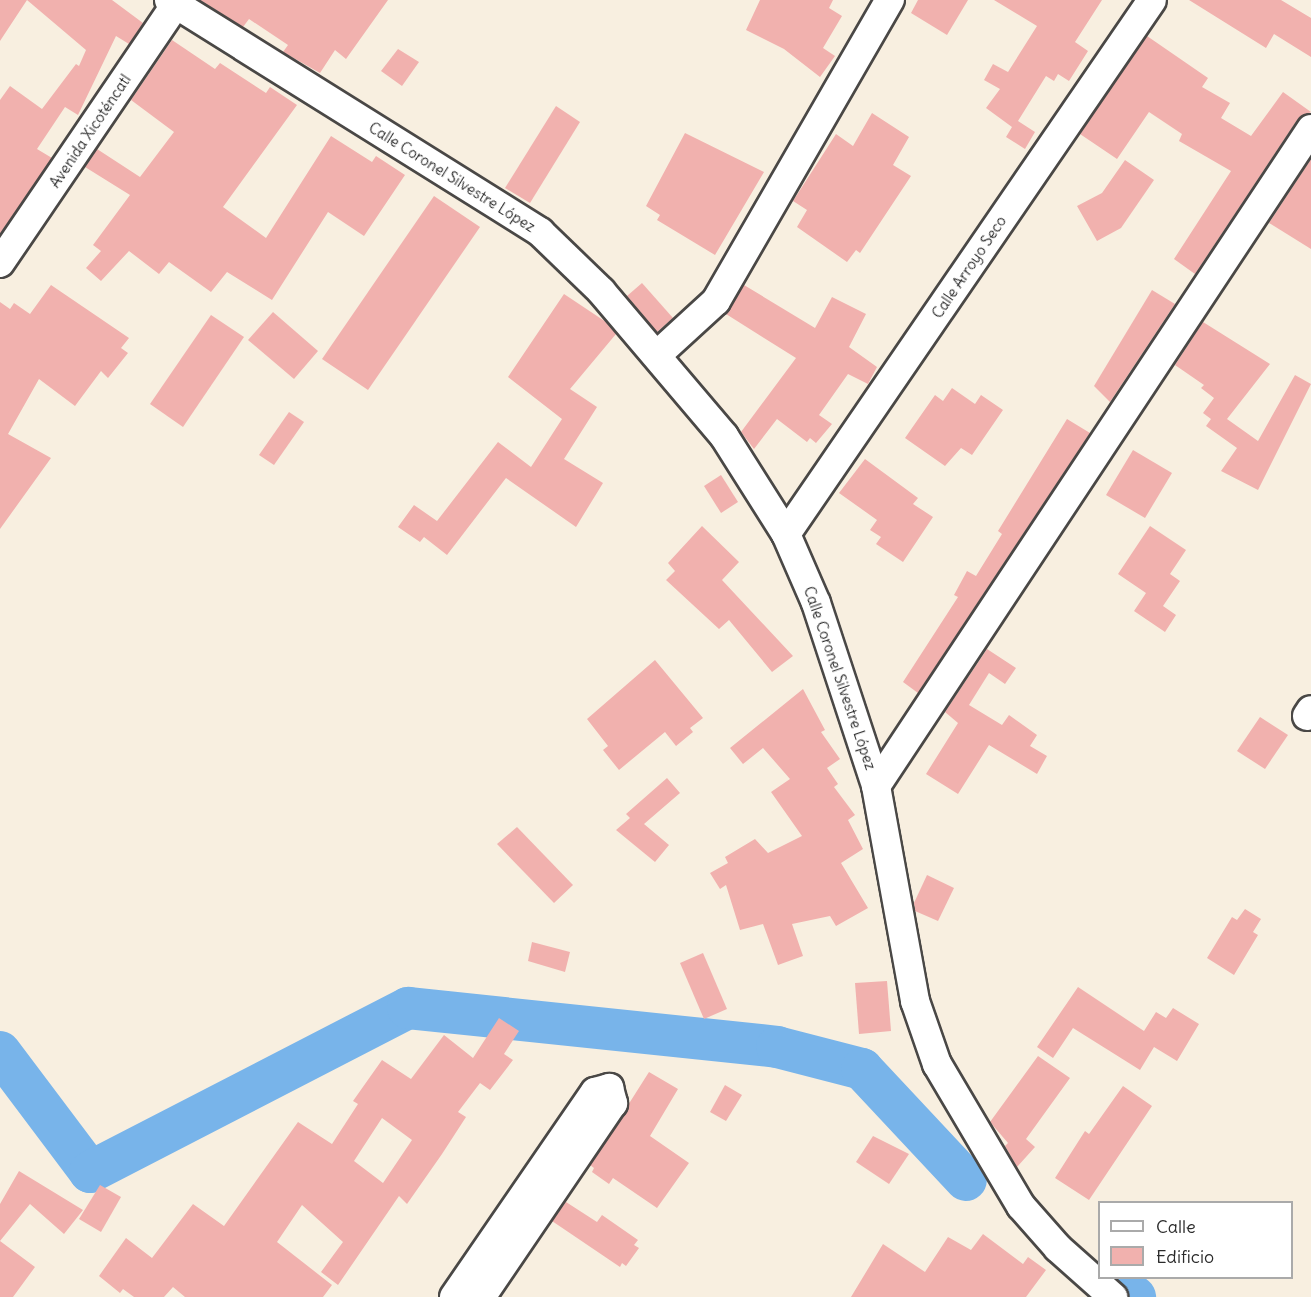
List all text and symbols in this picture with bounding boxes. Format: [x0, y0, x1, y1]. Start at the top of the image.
street label: Avenida Xicoténcatl [45, 71, 135, 191]
street label: Calle Coronel Silvestre López [365, 118, 539, 236]
street label: Calle Arroyo Seco [928, 212, 1010, 322]
street label: Calle Coronel Silvestre López [800, 584, 880, 772]
legend [1098, 1201, 1293, 1279]
text: Calle [1156, 1215, 1196, 1238]
text: Edificio [1156, 1245, 1214, 1268]

